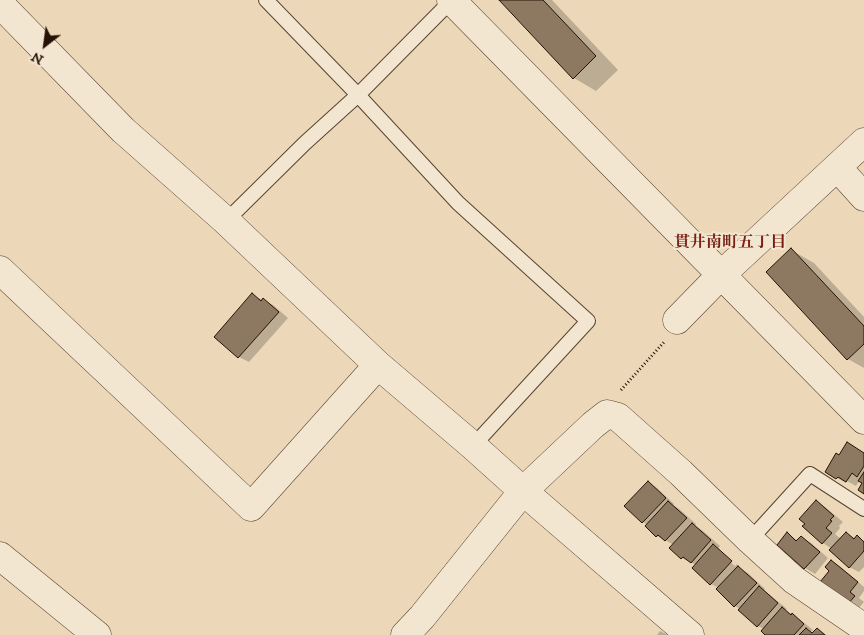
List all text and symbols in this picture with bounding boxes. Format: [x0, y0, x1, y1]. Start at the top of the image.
north arrow [20, 20, 70, 70]
text: N [28, 47, 47, 69]
district label: 貫井南町五丁目 [674, 234, 786, 254]

